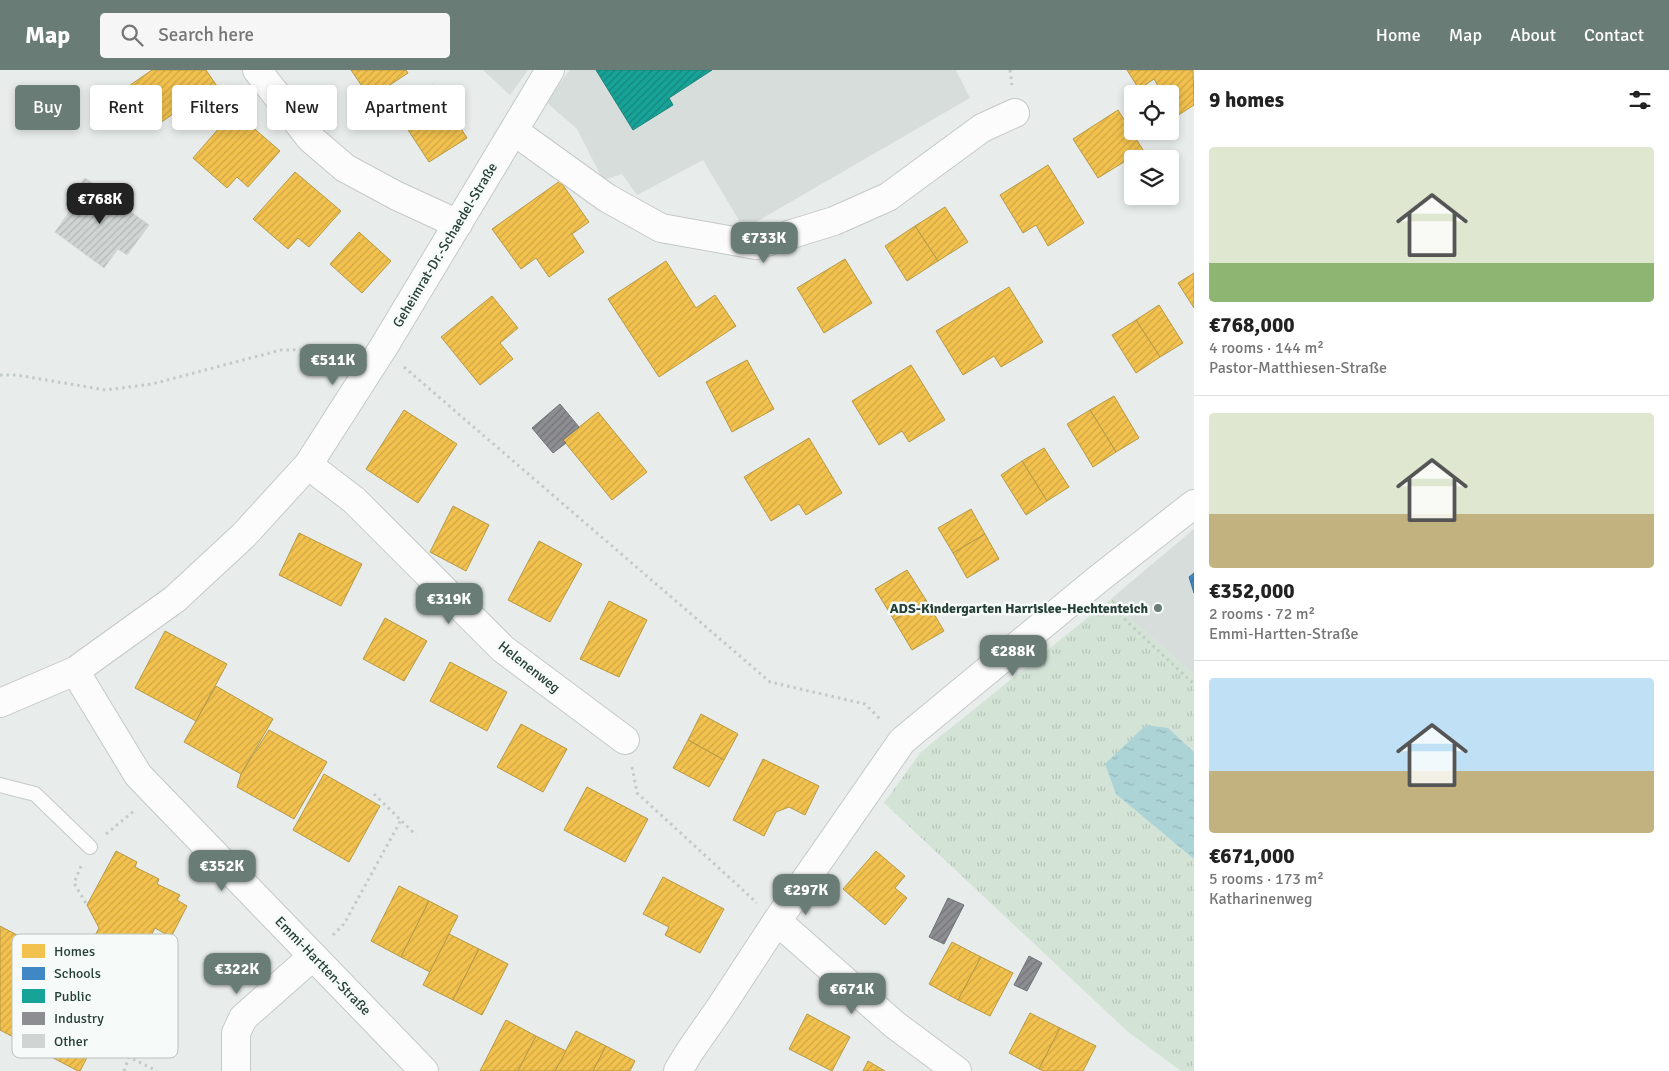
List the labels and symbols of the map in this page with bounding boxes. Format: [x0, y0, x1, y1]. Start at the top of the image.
street label: Geheimrat-Dr.-Schaedel-Straße [389, 160, 501, 330]
pin: €768K [65, 182, 135, 225]
pin: €733K [729, 222, 799, 264]
pin: €511K [298, 344, 368, 386]
pin: €319K [414, 582, 484, 625]
place label: ADS-Kindergarten Harrislee-Hechtenteich [890, 600, 1148, 617]
marker: ADS-Kindergarten Harrislee-Hechtenteich [1152, 602, 1164, 614]
pin: €288K [978, 634, 1048, 677]
street label: Helenenweg [495, 638, 563, 696]
pin: €352K [187, 850, 257, 892]
pin: €297K [771, 874, 841, 916]
street label: Emmi-Hartten-Straße [271, 913, 375, 1019]
legend [12, 934, 178, 1058]
text: Homes [54, 943, 95, 960]
pin: €322K [202, 952, 272, 995]
text: Schools [54, 965, 101, 982]
pin: €671K [817, 972, 887, 1015]
text: Public [54, 988, 92, 1005]
text: Industry [54, 1010, 104, 1027]
text: Other [54, 1033, 89, 1050]

